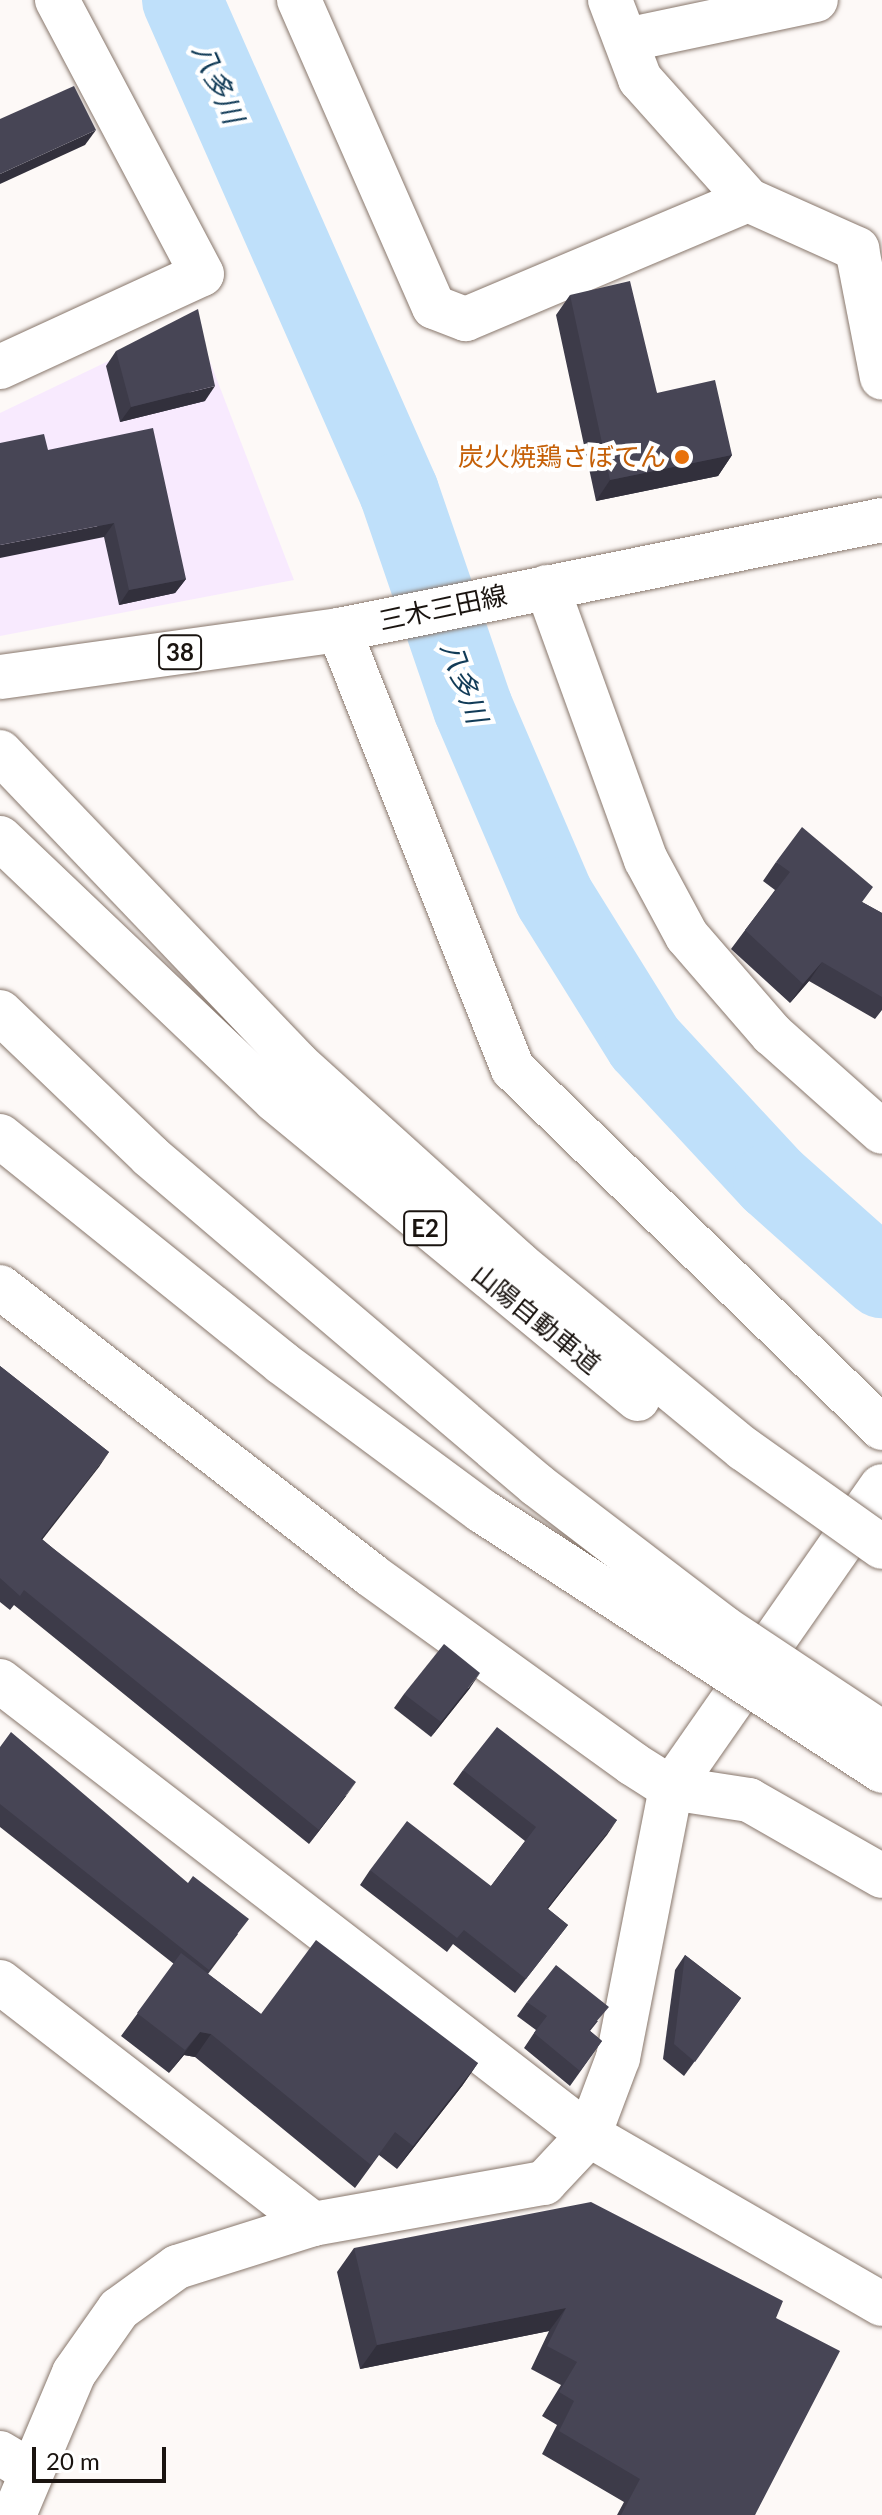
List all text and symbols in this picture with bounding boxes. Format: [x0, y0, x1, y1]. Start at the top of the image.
water label: 八多川 [187, 38, 251, 128]
place label: 炭火焼鶏さぼてん [458, 441, 666, 473]
marker: 炭火焼鶏さぼてん [673, 448, 691, 466]
street label: 三木三田線 [376, 579, 510, 637]
road number: 38 [158, 632, 202, 672]
water label: 八多川 [435, 637, 495, 727]
road number: E2 [403, 1208, 447, 1248]
street label: 山陽自動車道 [466, 1258, 606, 1380]
scale bar [36, 2431, 170, 2481]
text: 20 m [46, 2446, 100, 2475]

